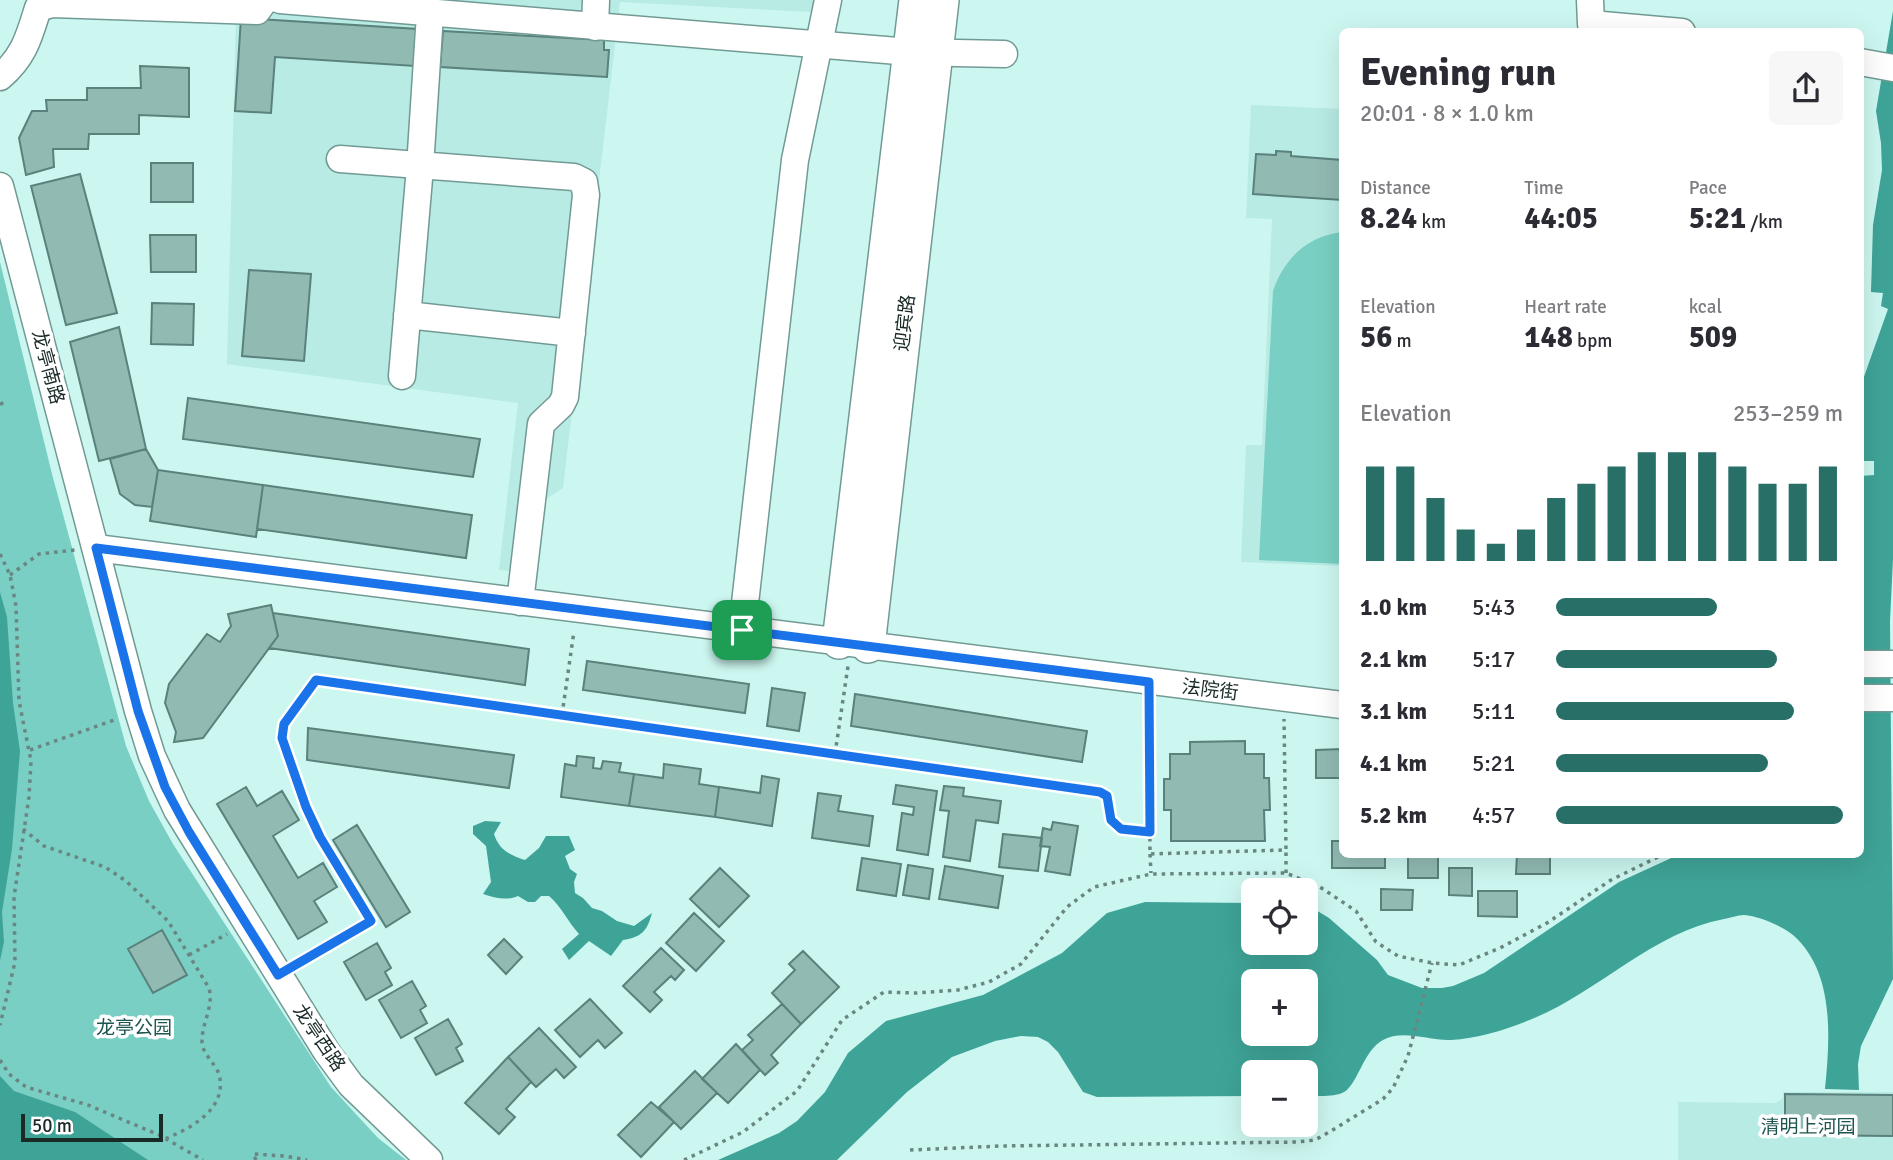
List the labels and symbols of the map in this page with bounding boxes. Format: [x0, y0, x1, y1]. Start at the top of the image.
street label: 迎宾路 [890, 293, 920, 353]
street label: 龙亭南路 [27, 327, 69, 407]
pin [712, 600, 772, 660]
street label: 法院街 [1180, 675, 1240, 705]
street label: 龙亭西路 [288, 1000, 350, 1076]
park label: 龙亭公园 [96, 1016, 172, 1040]
scale bar [21, 1111, 163, 1143]
park label: 清明上河园 [1760, 1115, 1856, 1139]

